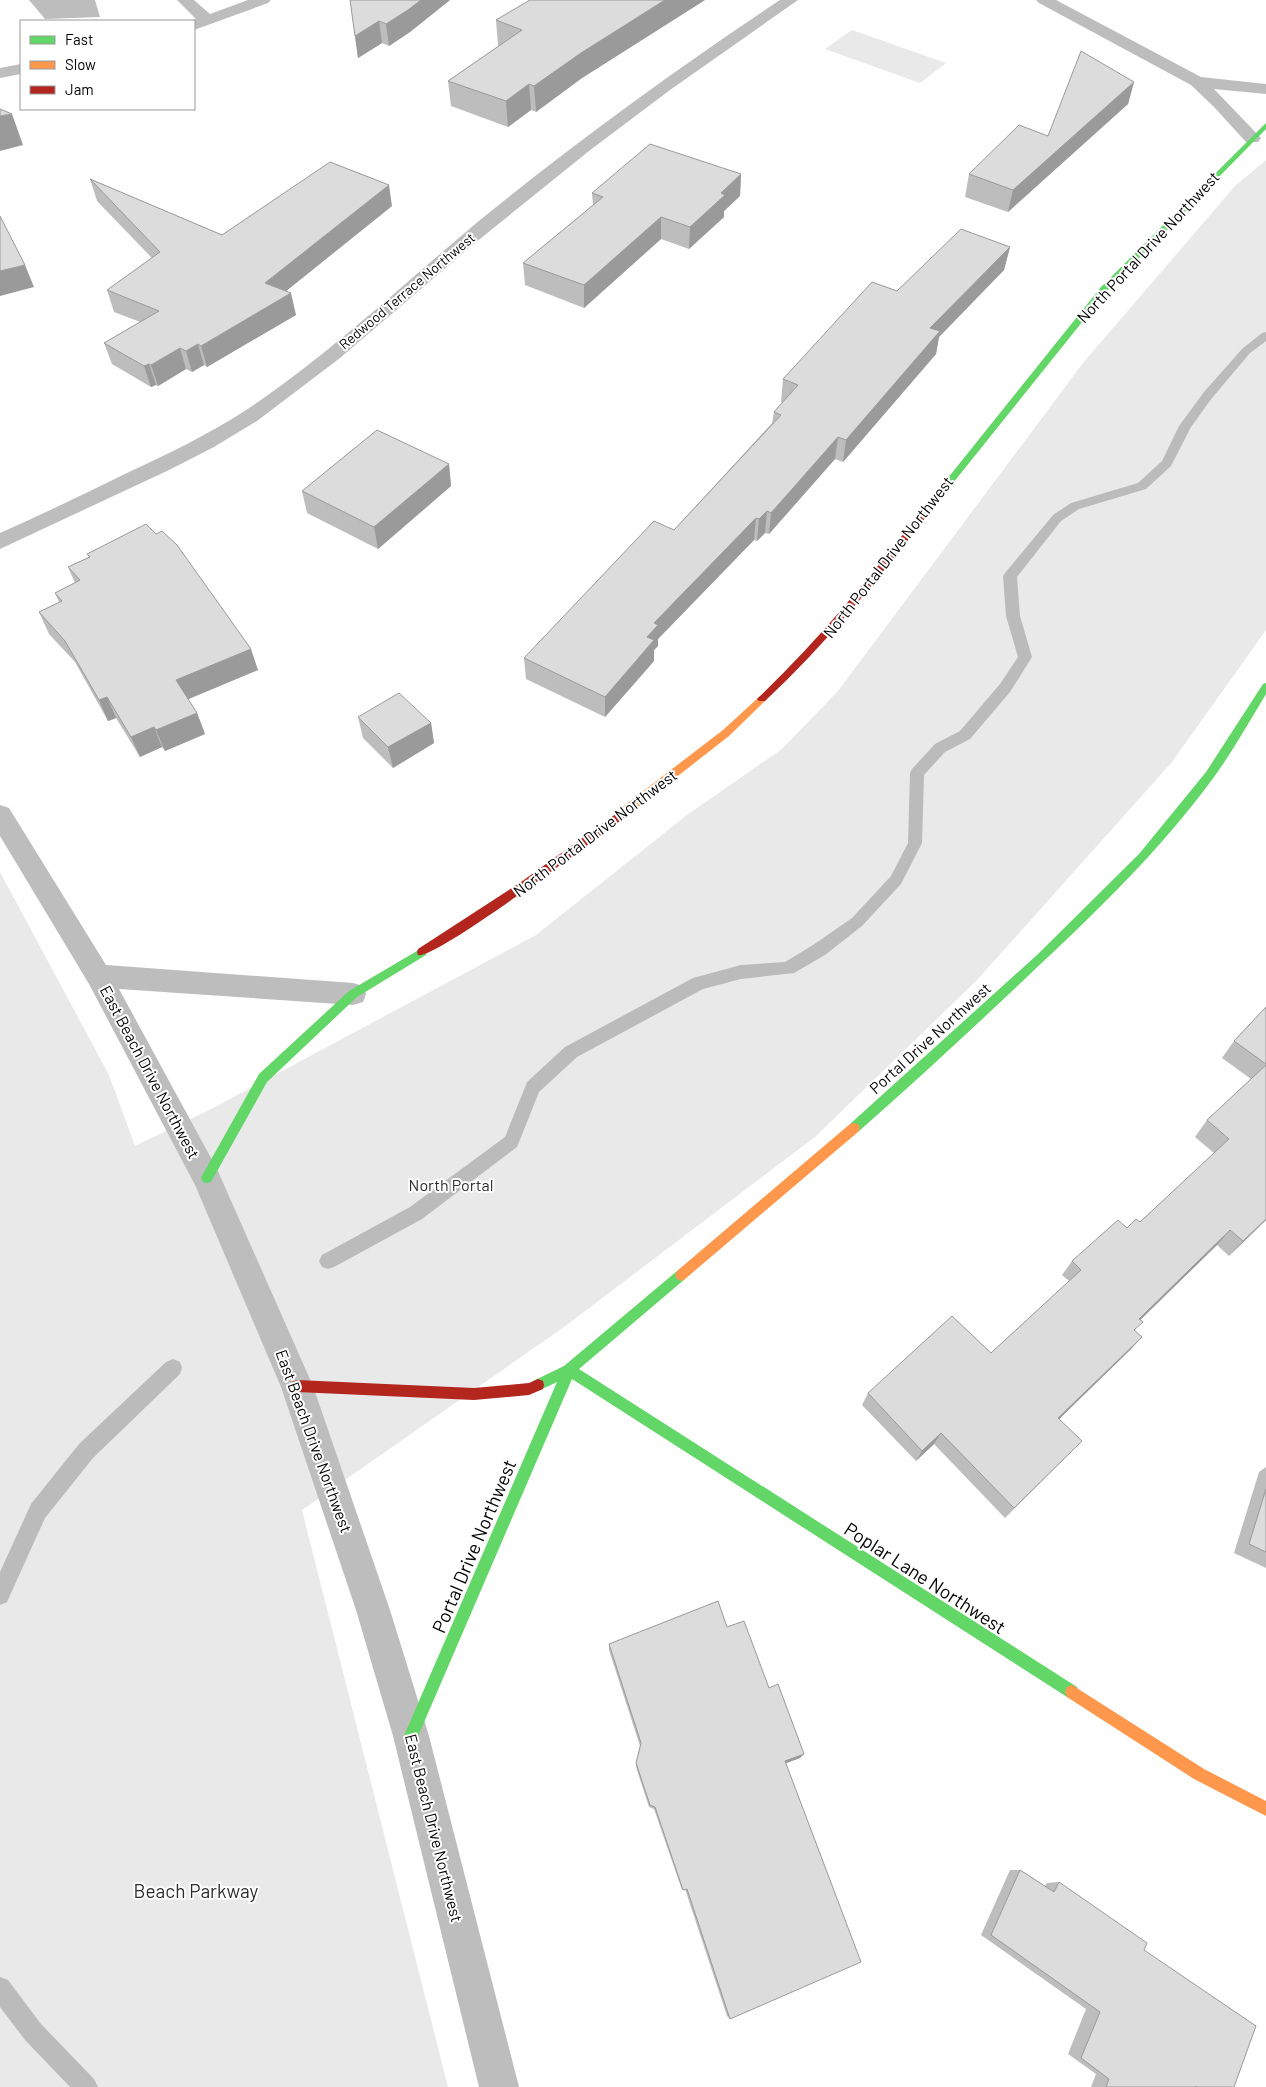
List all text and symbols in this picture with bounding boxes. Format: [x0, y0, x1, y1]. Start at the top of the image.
legend [20, 20, 195, 110]
text: Fast [65, 30, 93, 48]
text: Slow [65, 55, 96, 73]
text: Jam [65, 80, 94, 98]
street label: North Portal Drive Northwest [1073, 167, 1223, 326]
street label: Redwood Terrace Northwest [335, 229, 478, 353]
street label: North Portal Drive Northwest [819, 472, 957, 641]
street label: North Portal Drive Northwest [509, 765, 680, 900]
street label: Portal Drive Northwest [865, 978, 994, 1097]
street label: East Beach Drive Northwest [97, 982, 204, 1162]
park label: North Portal [409, 1175, 493, 1194]
street label: East Beach Drive Northwest [272, 1347, 356, 1535]
street label: Portal Drive Northwest [427, 1456, 520, 1636]
street label: Poplar Lane Northwest [840, 1517, 1010, 1638]
street label: East Beach Drive Northwest [402, 1732, 467, 1924]
park label: Beach Parkway [134, 1879, 259, 1902]

